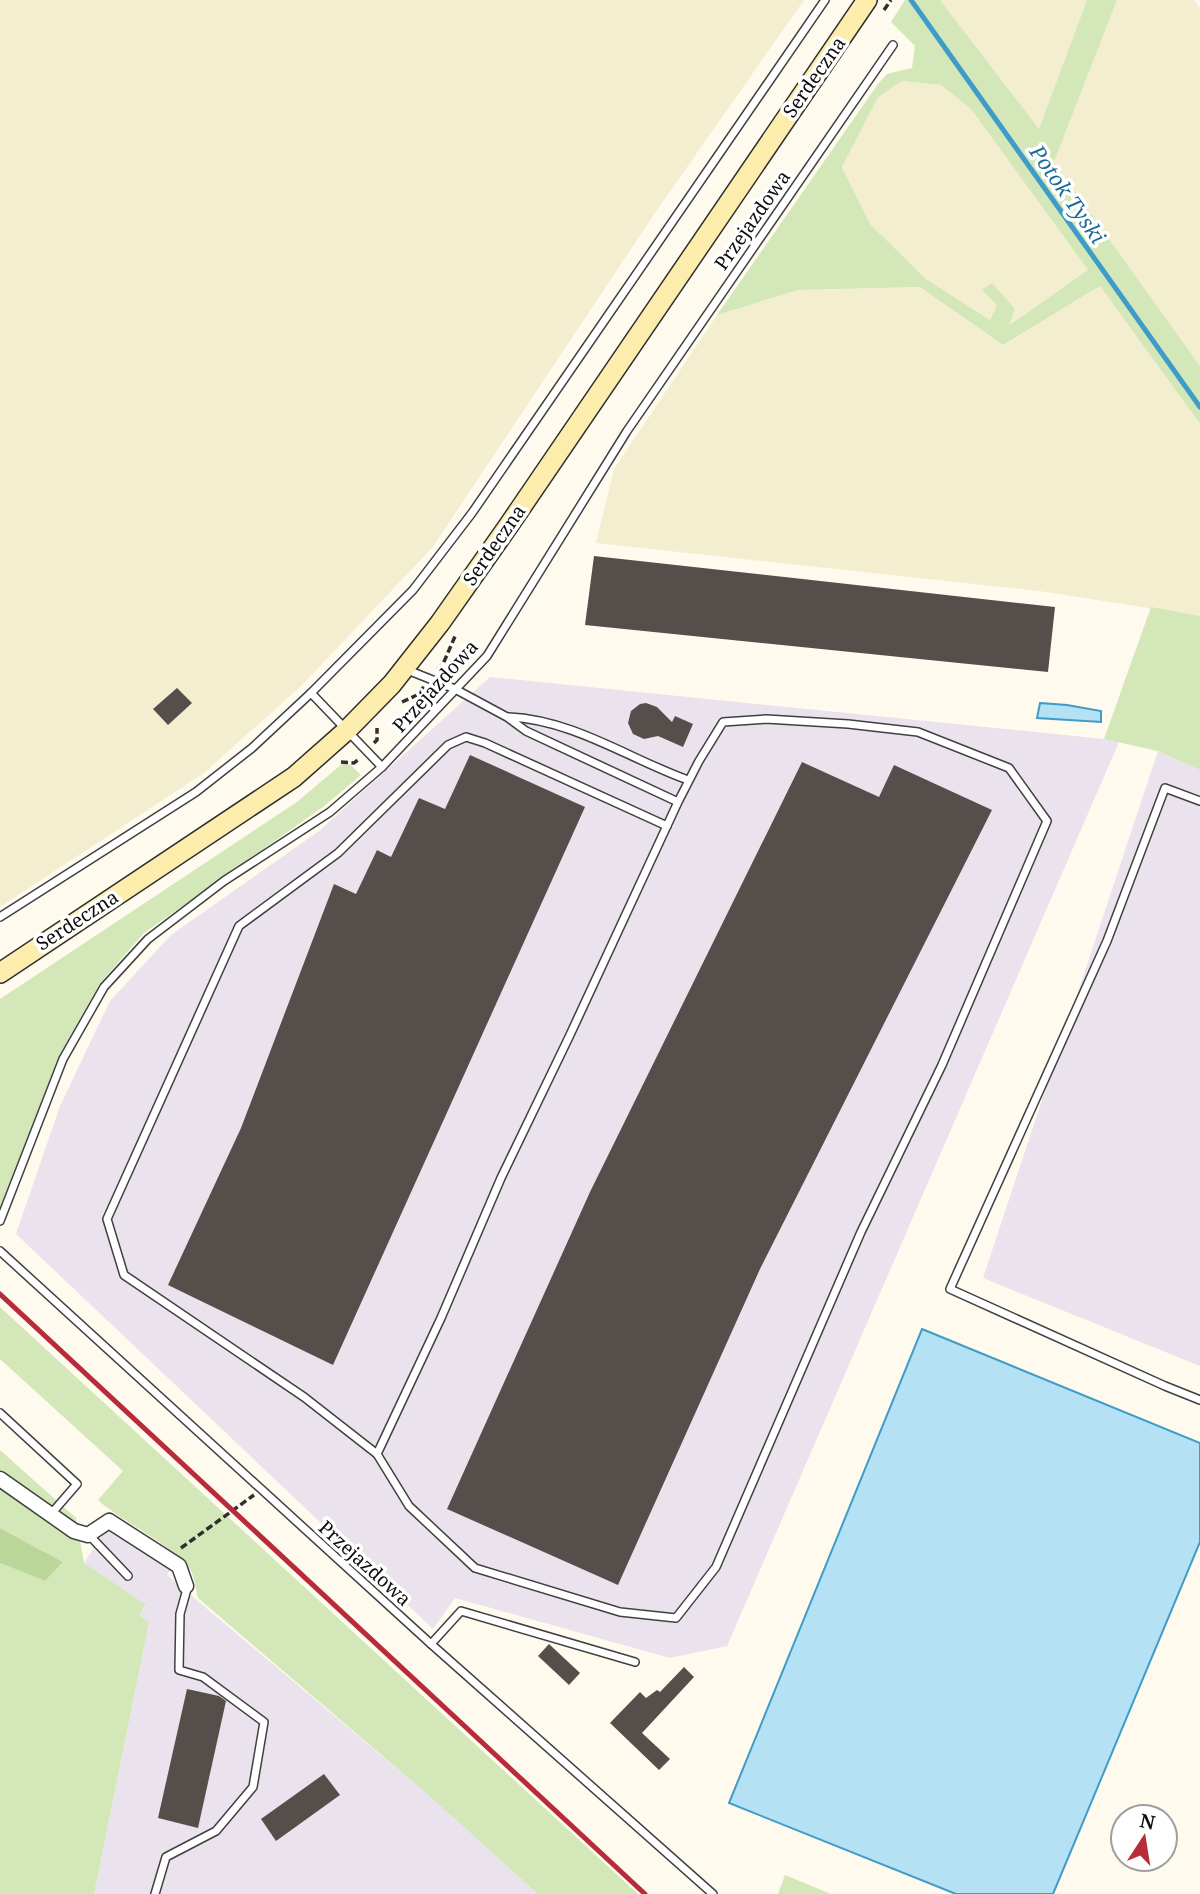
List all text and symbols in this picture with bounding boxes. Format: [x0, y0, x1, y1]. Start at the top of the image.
street label: Serdeczna [777, 31, 851, 123]
water label: Potok Tyski [1023, 138, 1113, 249]
street label: Przejazdowa [708, 165, 796, 275]
street label: Serdeczna [457, 499, 531, 591]
street label: Przejazdowa [386, 634, 484, 738]
street label: Serdeczna [31, 884, 123, 956]
street label: Przejazdowa [313, 1514, 417, 1612]
north arrow [1109, 1803, 1179, 1873]
text: N [1138, 1807, 1158, 1836]

